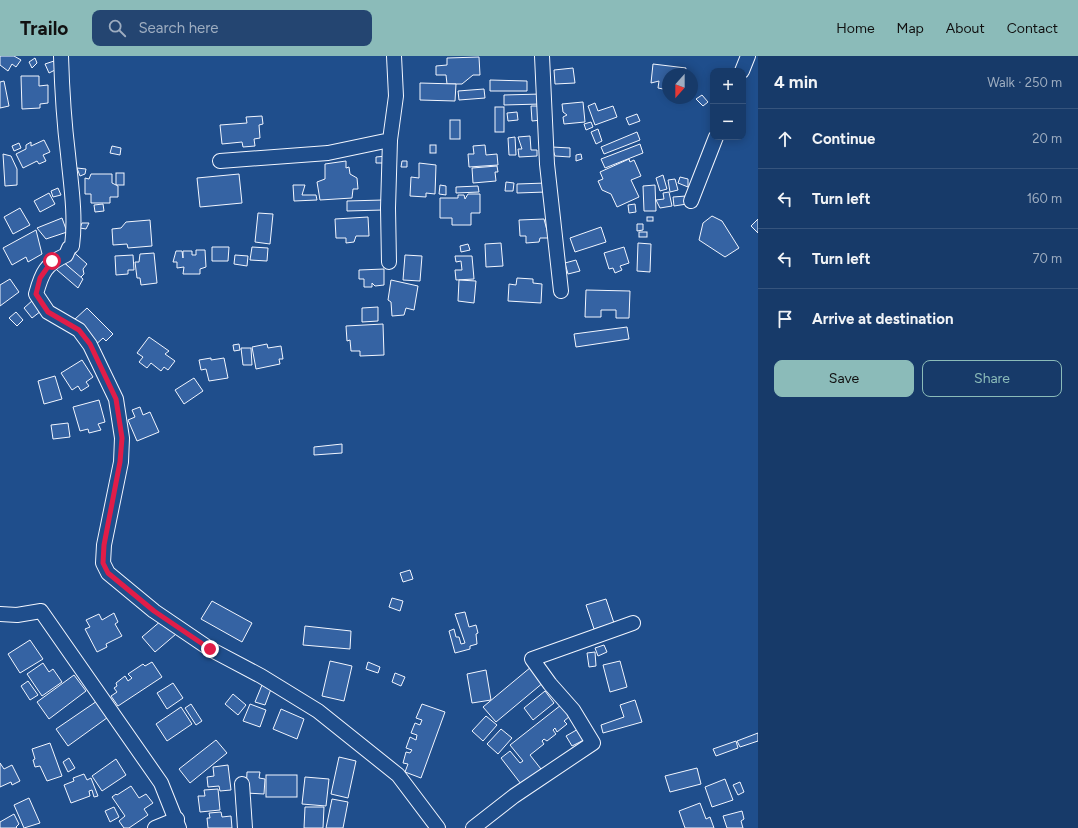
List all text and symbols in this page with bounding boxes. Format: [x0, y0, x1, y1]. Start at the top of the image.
search box [92, 10, 372, 46]
text: Trailo [20, 17, 68, 40]
icon: search [106, 17, 128, 39]
text: Search here [138, 19, 219, 37]
text: Home [836, 20, 875, 37]
text: Map [897, 20, 924, 37]
text: About [946, 20, 985, 37]
text: Contact [1007, 20, 1058, 37]
north arrow [662, 68, 698, 104]
map controls [710, 68, 746, 140]
button: + [710, 68, 746, 104]
text: 4 min [774, 72, 818, 92]
text: Walk · 250 m [987, 75, 1062, 90]
button: − [710, 104, 746, 140]
icon: ahead [774, 128, 796, 150]
text: Continue [812, 130, 875, 148]
text: 20 m [1032, 131, 1062, 146]
icon: left [774, 188, 796, 210]
text: Turn left [812, 190, 870, 208]
text: 160 m [1027, 191, 1062, 206]
icon: left [774, 248, 796, 270]
text: Turn left [812, 250, 870, 268]
text: 70 m [1032, 251, 1062, 266]
route start [43, 252, 61, 270]
icon: arrive [774, 308, 796, 330]
text: Arrive at destination [812, 310, 953, 328]
button: Save [774, 360, 914, 397]
button: Share [922, 360, 1062, 397]
route end [201, 640, 219, 658]

